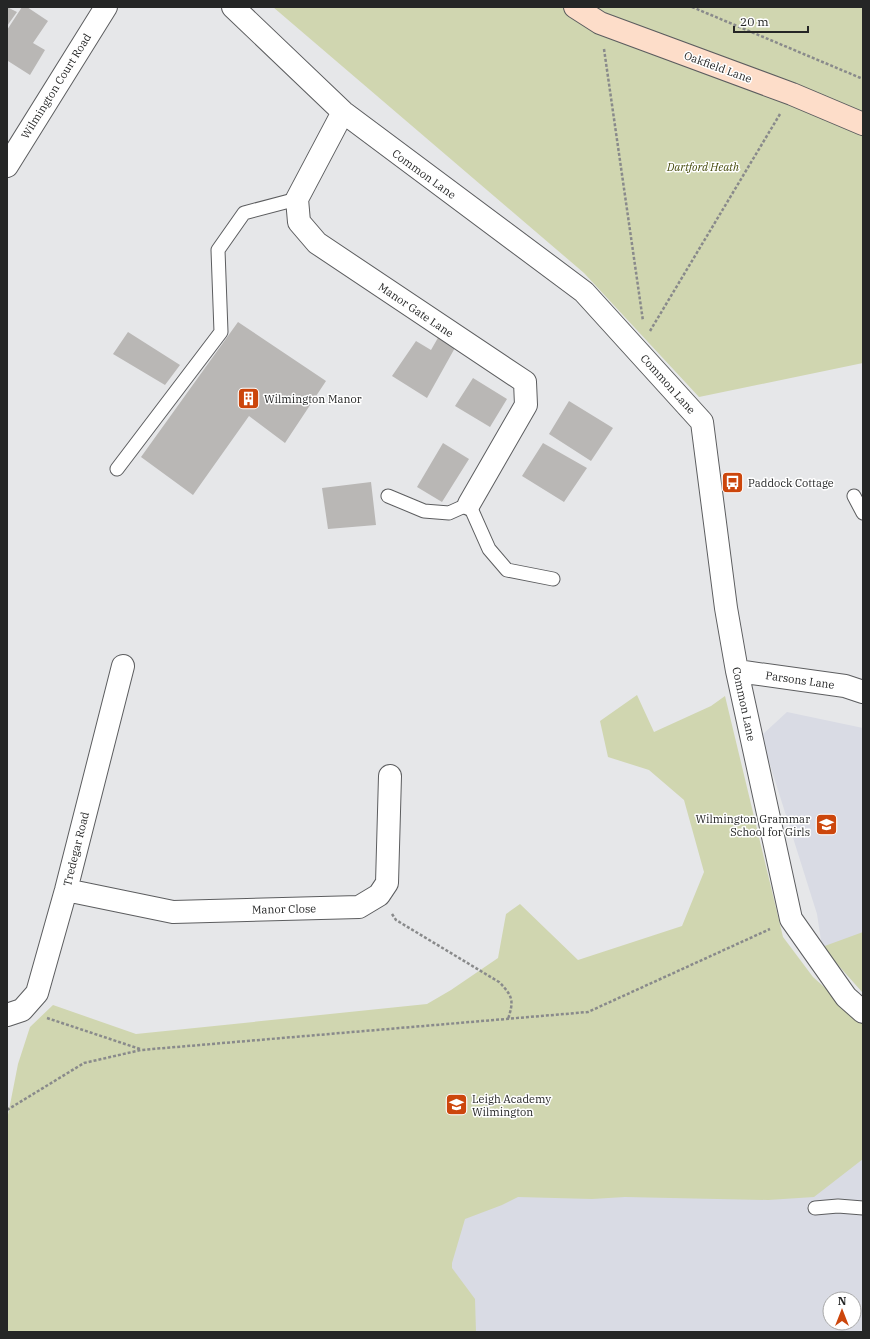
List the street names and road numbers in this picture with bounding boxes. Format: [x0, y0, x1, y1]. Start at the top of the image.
street label: Wilmington Court Road [18, 30, 94, 141]
street label: Oakfield Lane [682, 48, 754, 86]
street label: Common Lane [389, 146, 459, 202]
street label: Manor Gate Lane [376, 280, 456, 340]
street label: Common Lane [638, 351, 699, 417]
street label: Common Lane [729, 666, 759, 742]
street label: Parsons Lane [765, 668, 836, 692]
street label: Tredegar Road [60, 810, 92, 888]
street label: Manor Close [252, 901, 316, 917]

